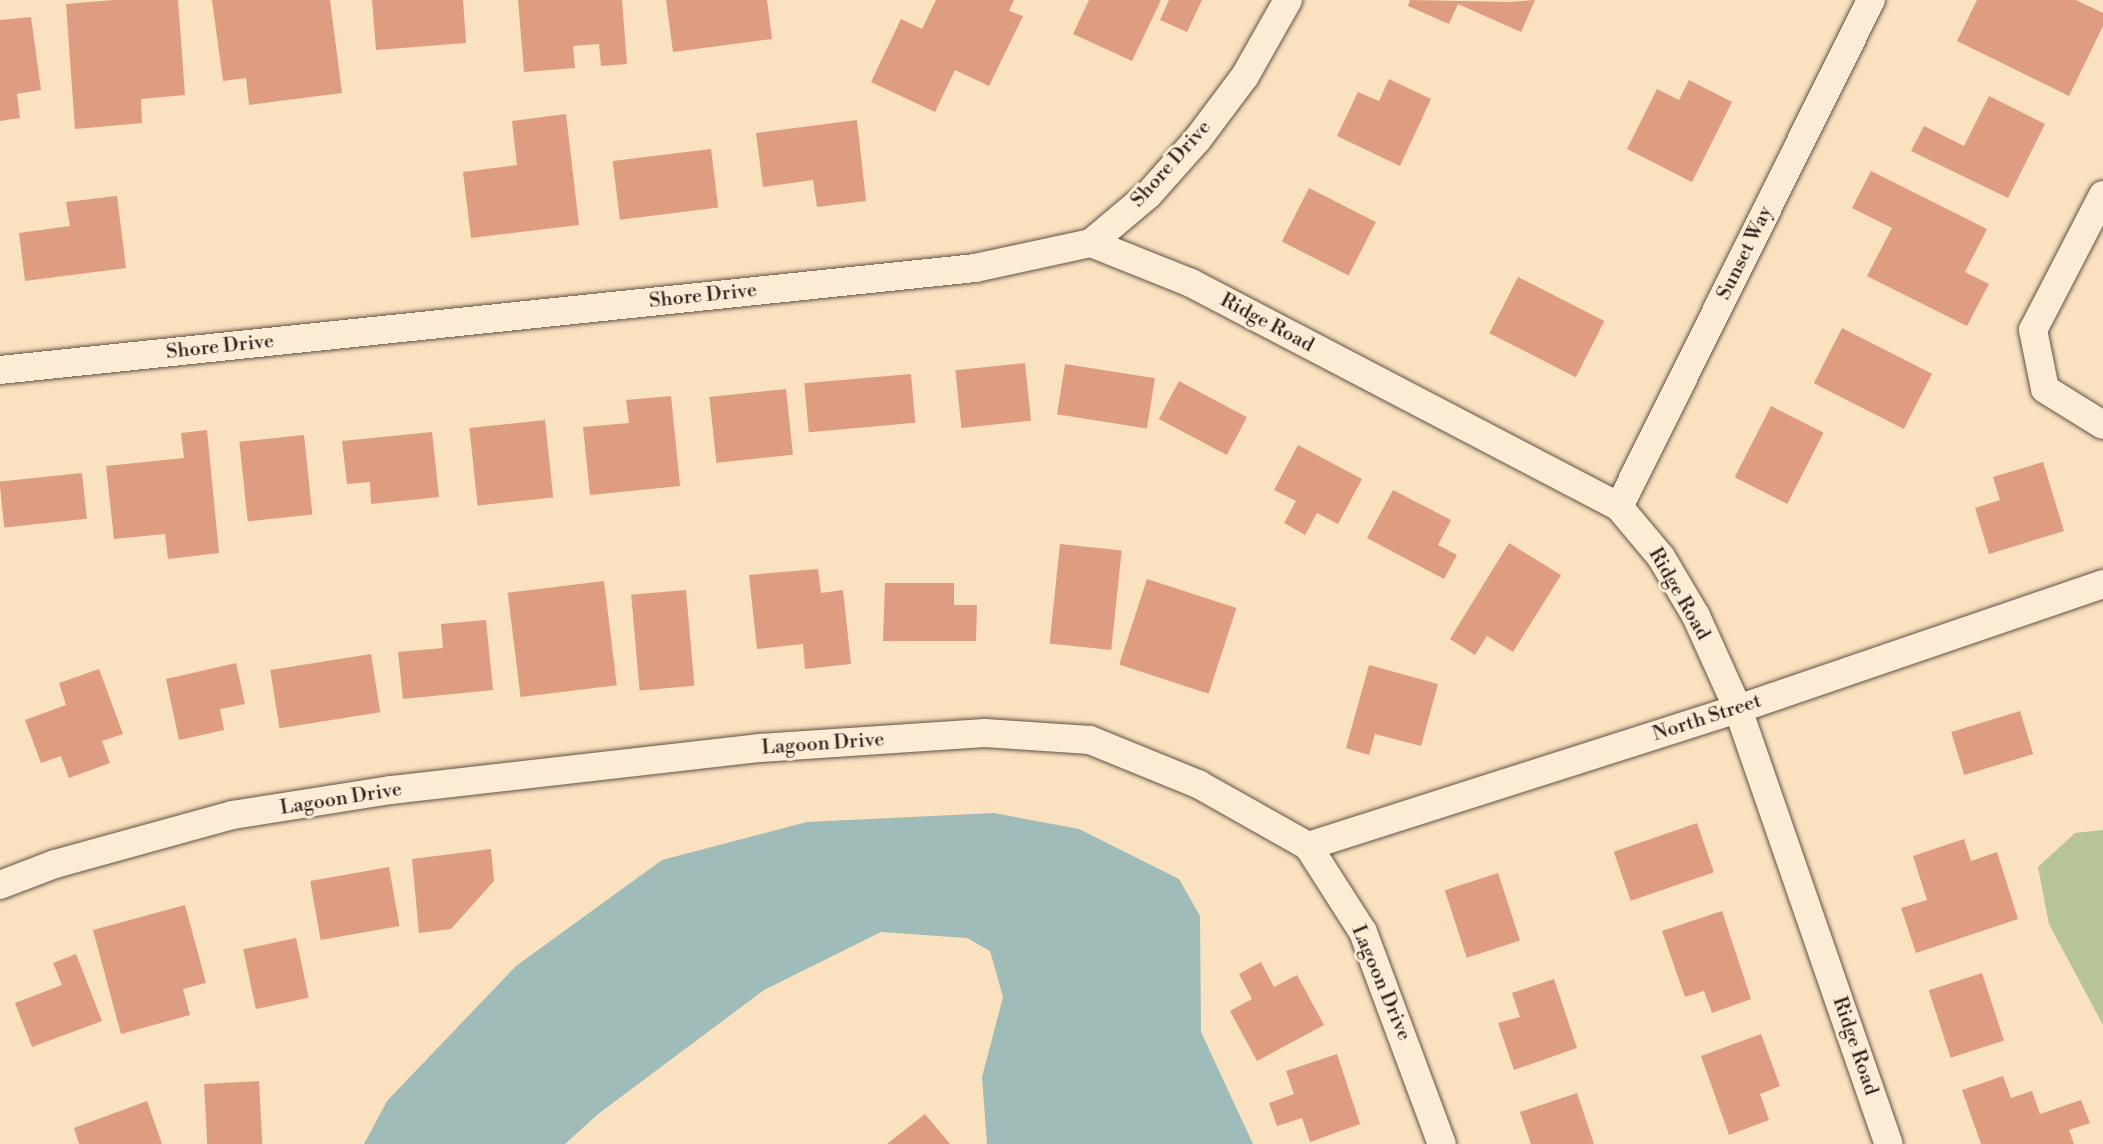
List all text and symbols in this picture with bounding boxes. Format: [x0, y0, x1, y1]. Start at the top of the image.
street label: Shore Drive [1126, 116, 1216, 212]
street label: Sunset Way [1712, 202, 1778, 304]
street label: Shore Drive [648, 278, 758, 314]
street label: Ridge Road [1216, 288, 1318, 358]
street label: Shore Drive [165, 329, 275, 365]
street label: Ridge Road [1643, 544, 1715, 644]
street label: North Street [1650, 689, 1764, 747]
street label: Lagoon Drive [761, 728, 885, 760]
street label: Lagoon Drive [278, 778, 404, 820]
street label: Lagoon Drive [1346, 922, 1416, 1044]
street label: Ridge Road [1827, 994, 1883, 1098]

